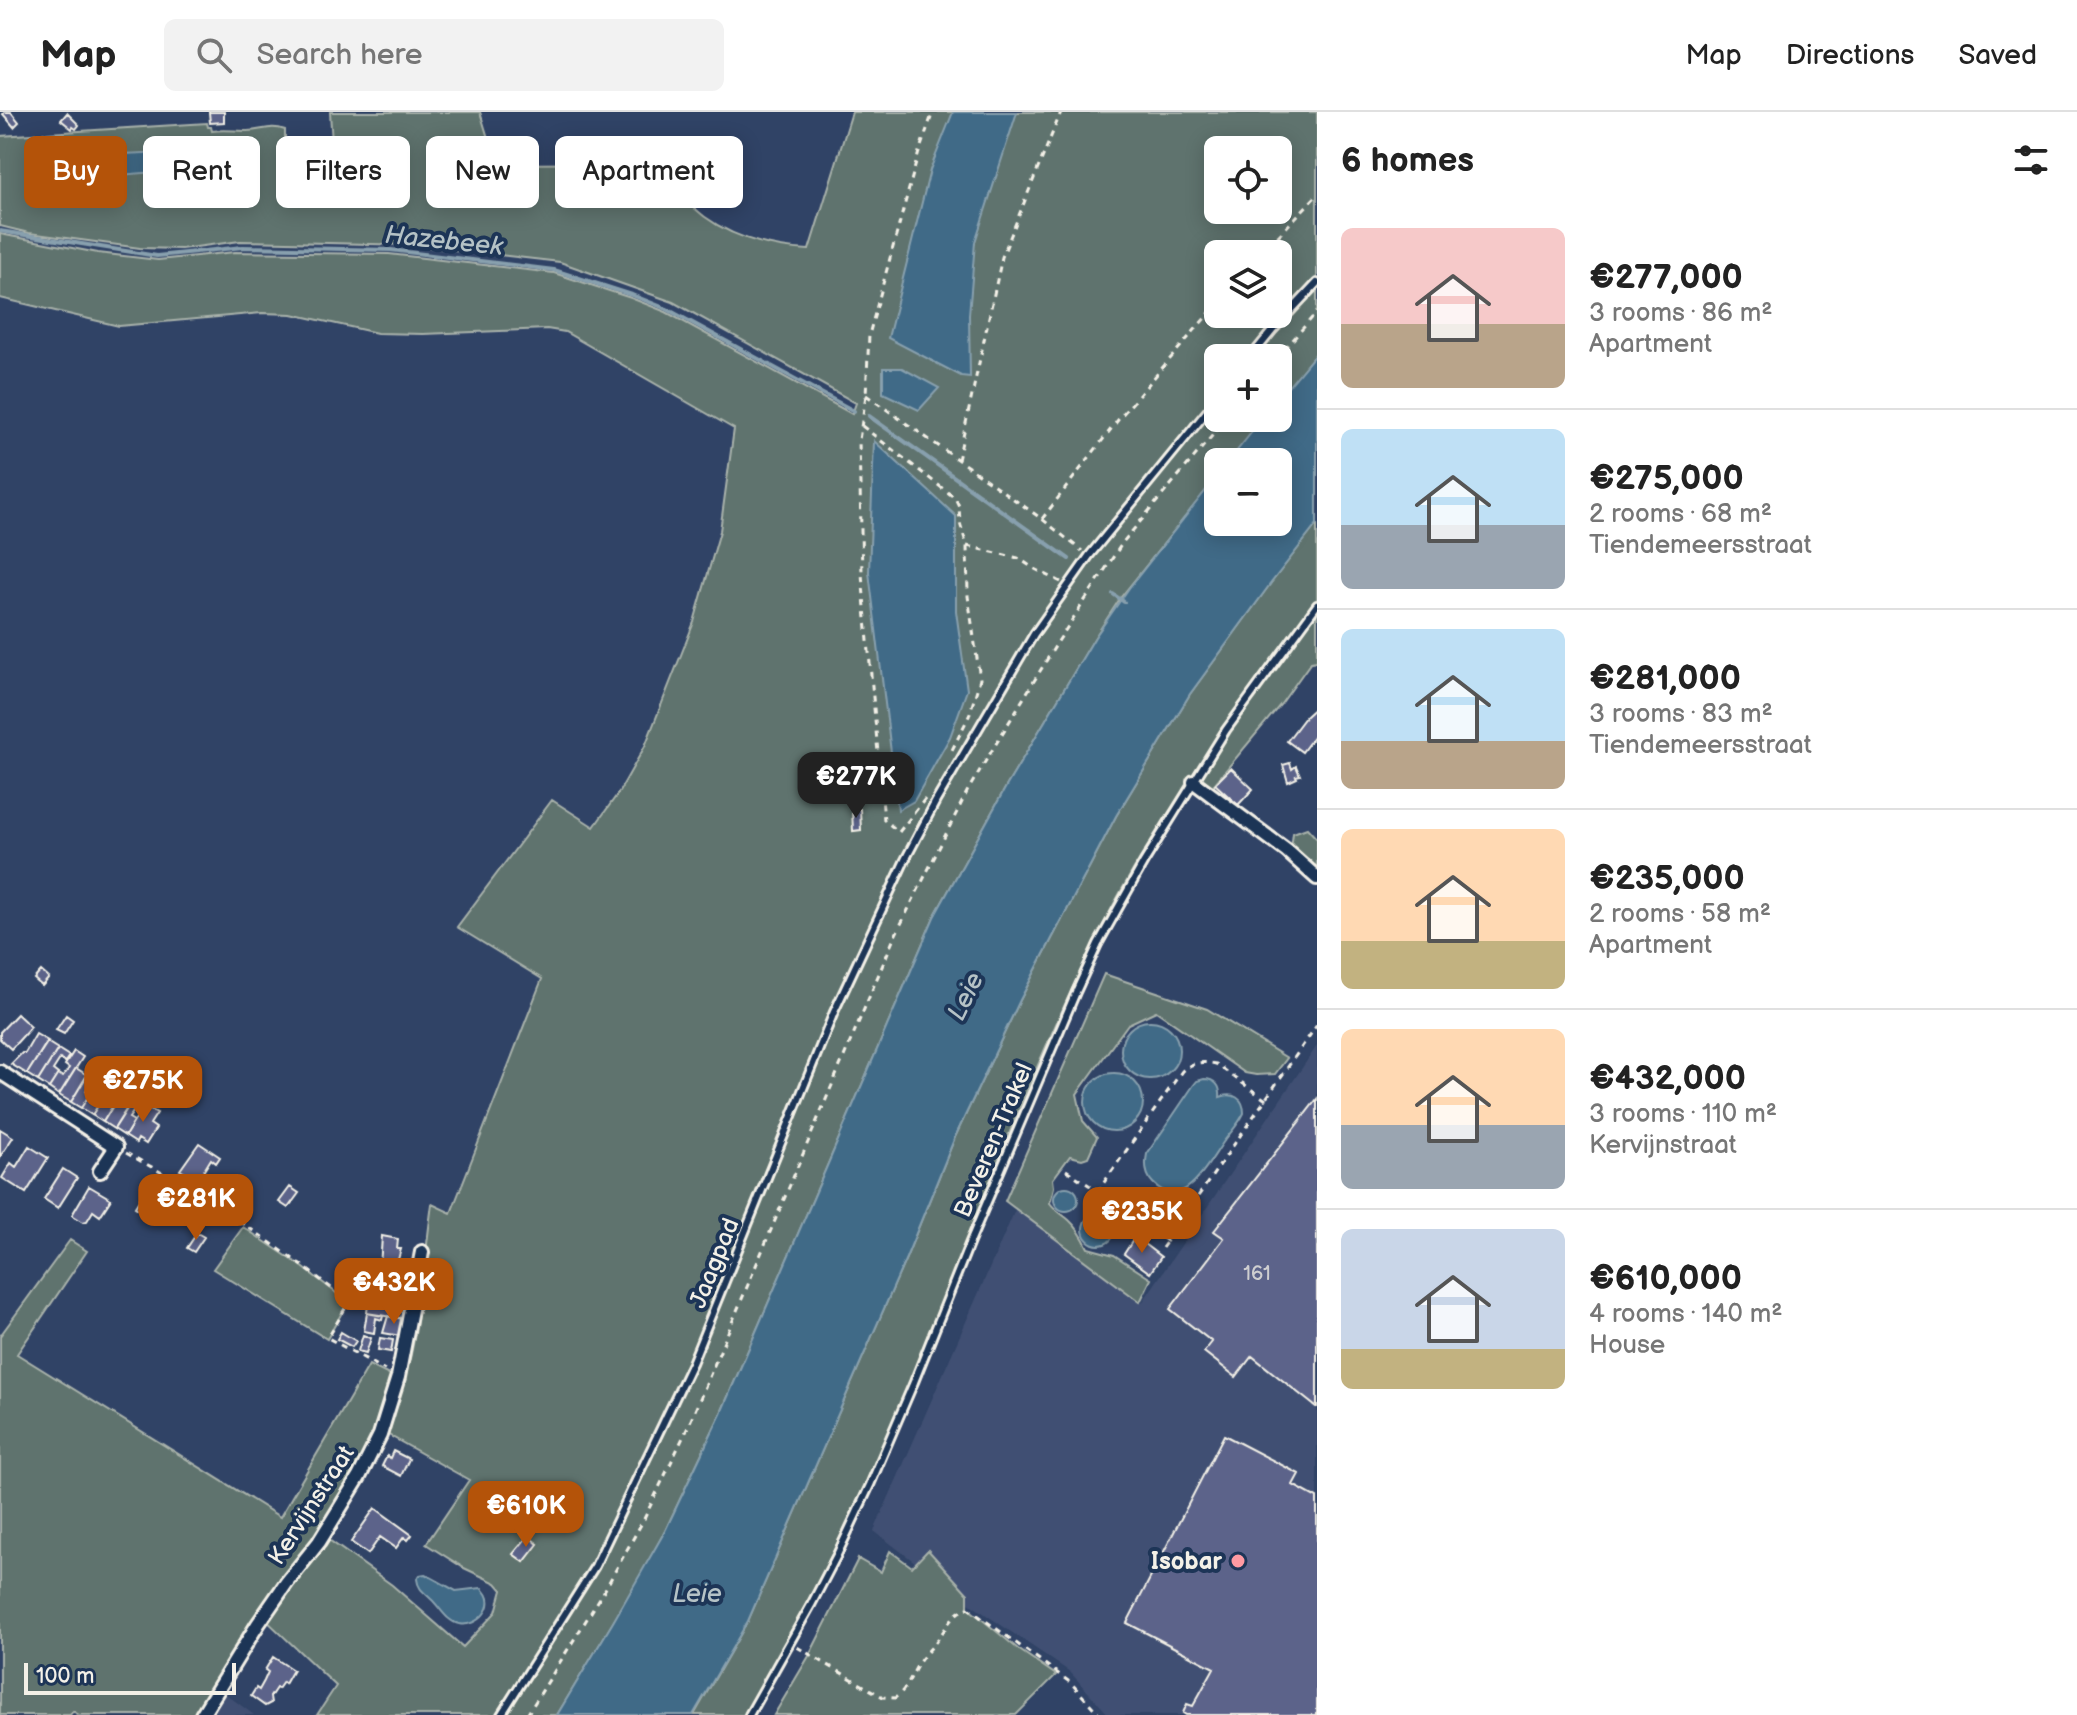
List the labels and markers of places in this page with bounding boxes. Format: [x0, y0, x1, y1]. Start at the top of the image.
pin: €277K [800, 752, 912, 820]
pin: €275K [87, 1056, 199, 1124]
pin: €281K [140, 1174, 252, 1242]
pin: €235K [1086, 1187, 1198, 1255]
pin: €432K [338, 1258, 450, 1326]
pin: €610K [470, 1481, 582, 1549]
place label: Isobar [1151, 1547, 1222, 1576]
marker: Isobar [1229, 1552, 1247, 1570]

